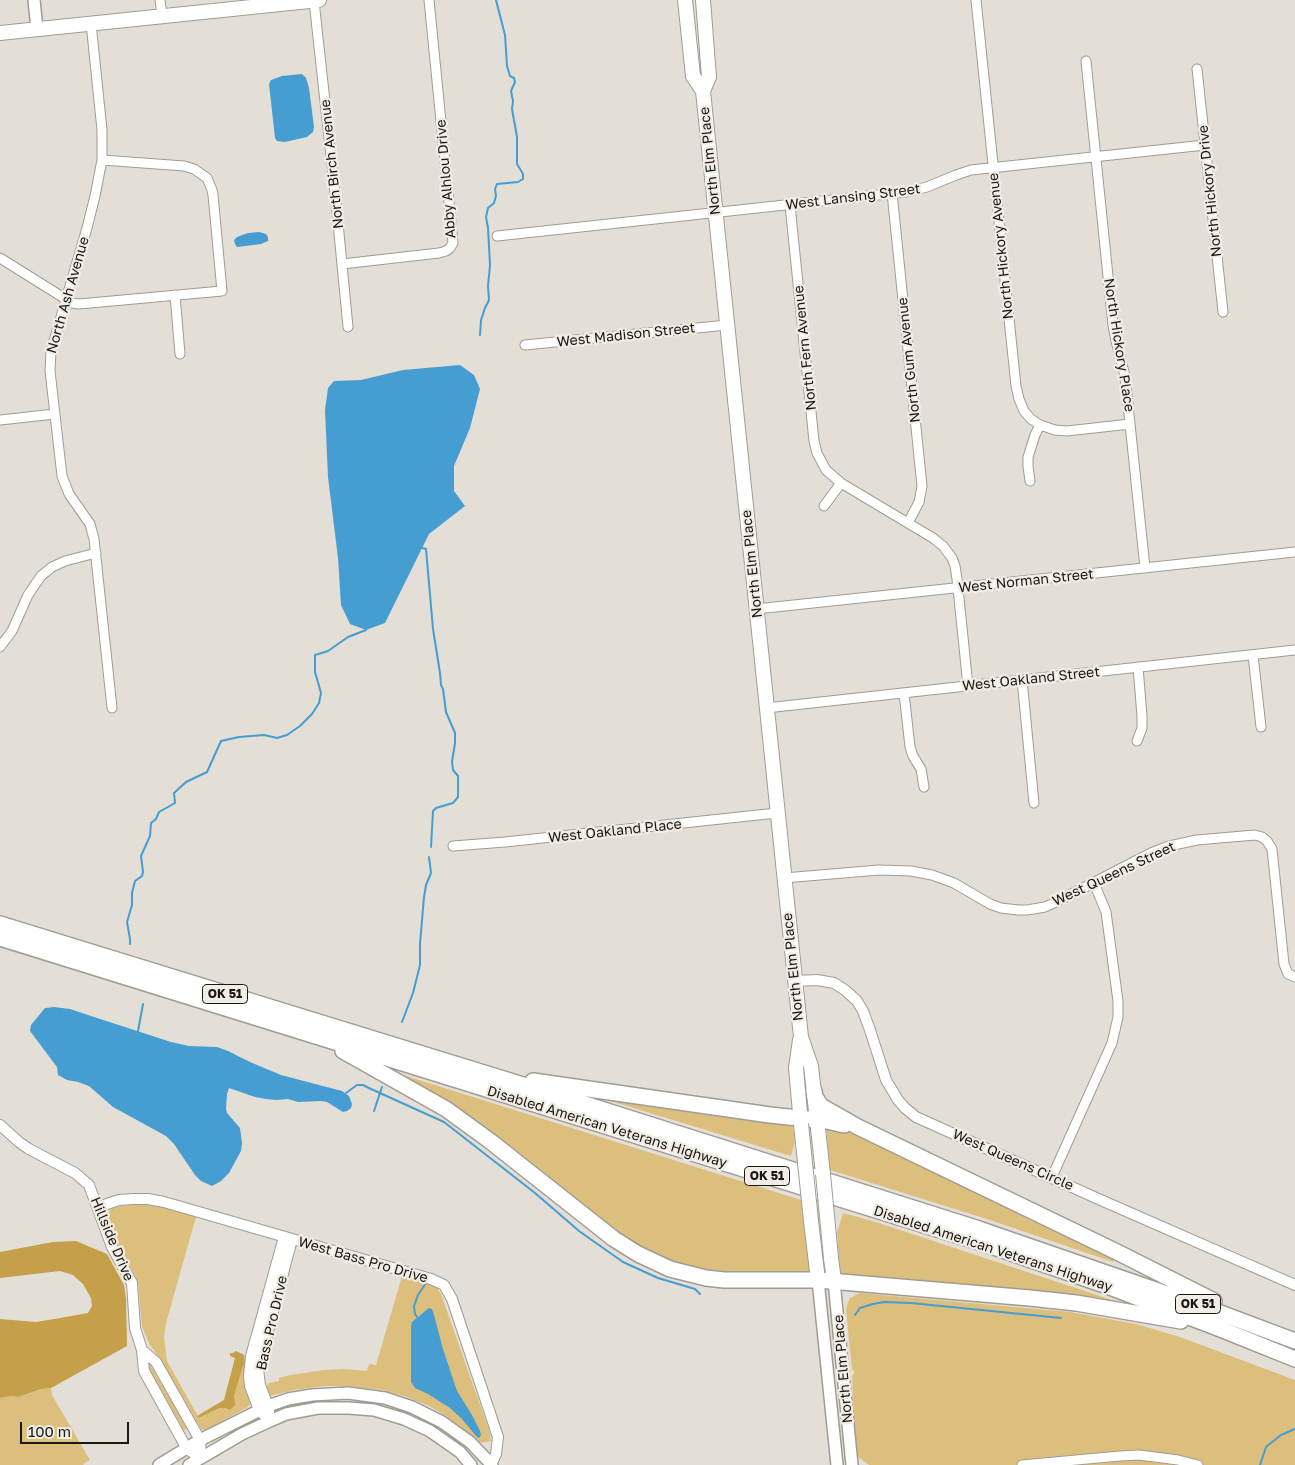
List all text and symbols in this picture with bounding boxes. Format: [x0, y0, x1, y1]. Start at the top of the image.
street label: North Birch Avenue [317, 98, 347, 230]
street label: North Elm Place [696, 106, 724, 216]
street label: Abby Alhlou Drive [432, 119, 460, 239]
street label: North Hickory Drive [1195, 124, 1225, 258]
street label: North Hickory Avenue [985, 172, 1017, 320]
street label: West Lansing Street [785, 180, 921, 214]
street label: North Ash Avenue [43, 235, 93, 355]
street label: North Hickory Place [1100, 277, 1138, 413]
street label: North Fern Avenue [790, 285, 820, 411]
street label: North Gum Avenue [894, 296, 924, 424]
street label: West Madison Street [556, 319, 696, 351]
street label: North Elm Place [738, 509, 766, 619]
street label: West Norman Street [958, 566, 1094, 596]
street label: West Oakland Street [961, 663, 1101, 695]
street label: West Oakland Place [547, 816, 683, 846]
street label: West Queens Street [1050, 838, 1178, 910]
street label: North Elm Place [779, 912, 807, 1022]
road number: OK 51 [202, 984, 248, 1004]
street label: Disabled American Veterans Highway [485, 1082, 729, 1172]
street label: West Queens Circle [950, 1126, 1076, 1194]
road number: OK 51 [744, 1166, 790, 1186]
street label: Hillside Drive [87, 1195, 137, 1283]
street label: Disabled American Veterans Highway [872, 1202, 1114, 1296]
street label: West Bass Pro Drive [296, 1233, 430, 1287]
street label: Bass Pro Drive [253, 1274, 291, 1372]
road number: OK 51 [1176, 1295, 1220, 1314]
street label: North Elm Place [830, 1314, 856, 1424]
scale bar [22, 1412, 131, 1444]
text: 100 m [28, 1422, 71, 1440]

